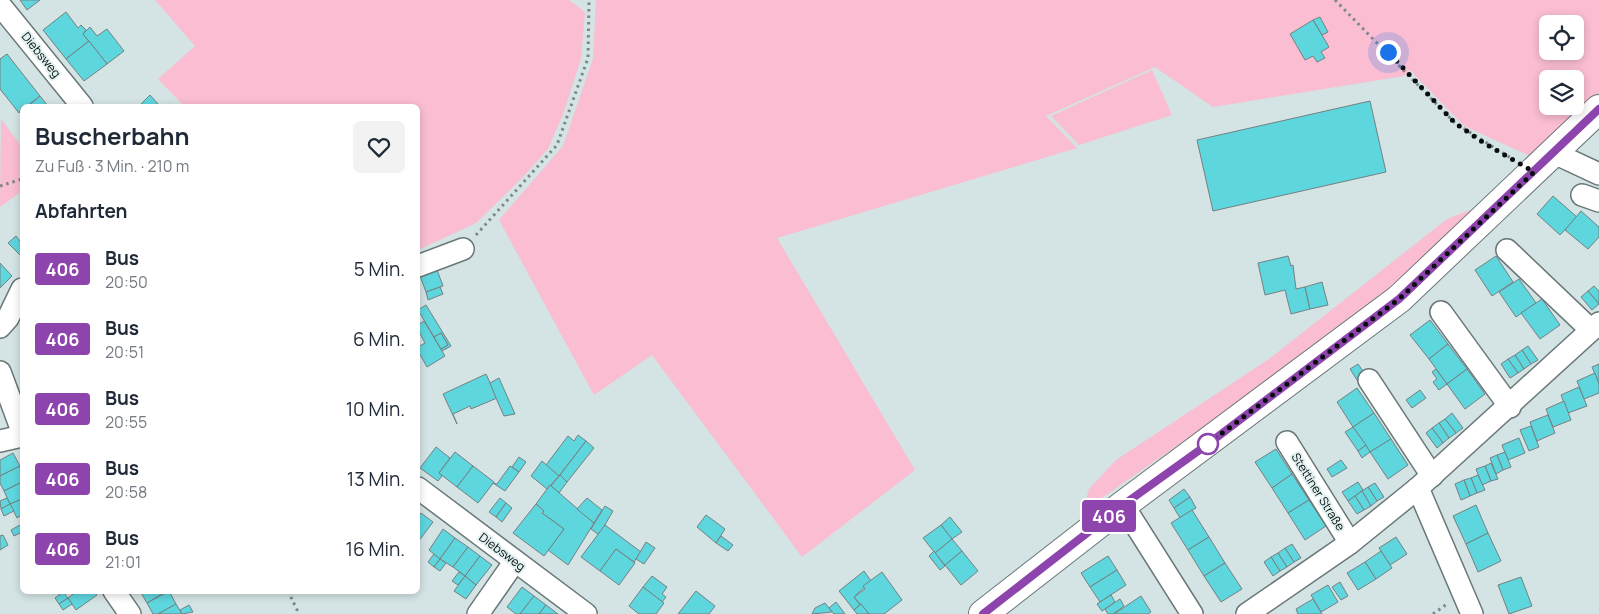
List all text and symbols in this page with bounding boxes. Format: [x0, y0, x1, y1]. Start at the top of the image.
map controls [1539, 15, 1584, 115]
button: locate [1539, 15, 1584, 60]
street label: Diebsweg [18, 28, 65, 81]
your location [1376, 40, 1401, 65]
button: layers [1539, 70, 1584, 115]
text: Buscherbahn [35, 119, 190, 152]
button: heart [353, 121, 405, 173]
text: Zu Fuß · 3 Min. · 210 m [35, 155, 189, 177]
text: Abfahrten [35, 198, 128, 224]
text: Bus [105, 245, 139, 271]
text: 5 Min. [354, 256, 405, 282]
text: 406 [46, 257, 79, 281]
text: 20:50 [105, 271, 148, 293]
text: Bus [105, 315, 139, 341]
text: 6 Min. [353, 326, 405, 352]
text: 406 [46, 327, 79, 351]
text: 20:51 [105, 341, 144, 363]
text: Bus [105, 385, 139, 411]
text: 10 Min. [346, 396, 405, 422]
text: 406 [46, 397, 79, 421]
text: 20:55 [105, 411, 147, 433]
unlabelled marker [1197, 433, 1219, 455]
street label: Stettiner Straße [1288, 450, 1349, 534]
text: Bus [105, 455, 139, 481]
text: 13 Min. [347, 466, 405, 492]
text: 406 [46, 467, 79, 491]
text: 20:58 [105, 481, 147, 503]
line badge: 406 [1080, 500, 1138, 532]
text: 406 [1092, 504, 1126, 528]
text: Bus [105, 525, 139, 551]
street label: Diebsweg [476, 529, 529, 575]
text: 16 Min. [345, 536, 405, 562]
text: 406 [46, 537, 79, 561]
text: 21:01 [105, 551, 141, 573]

